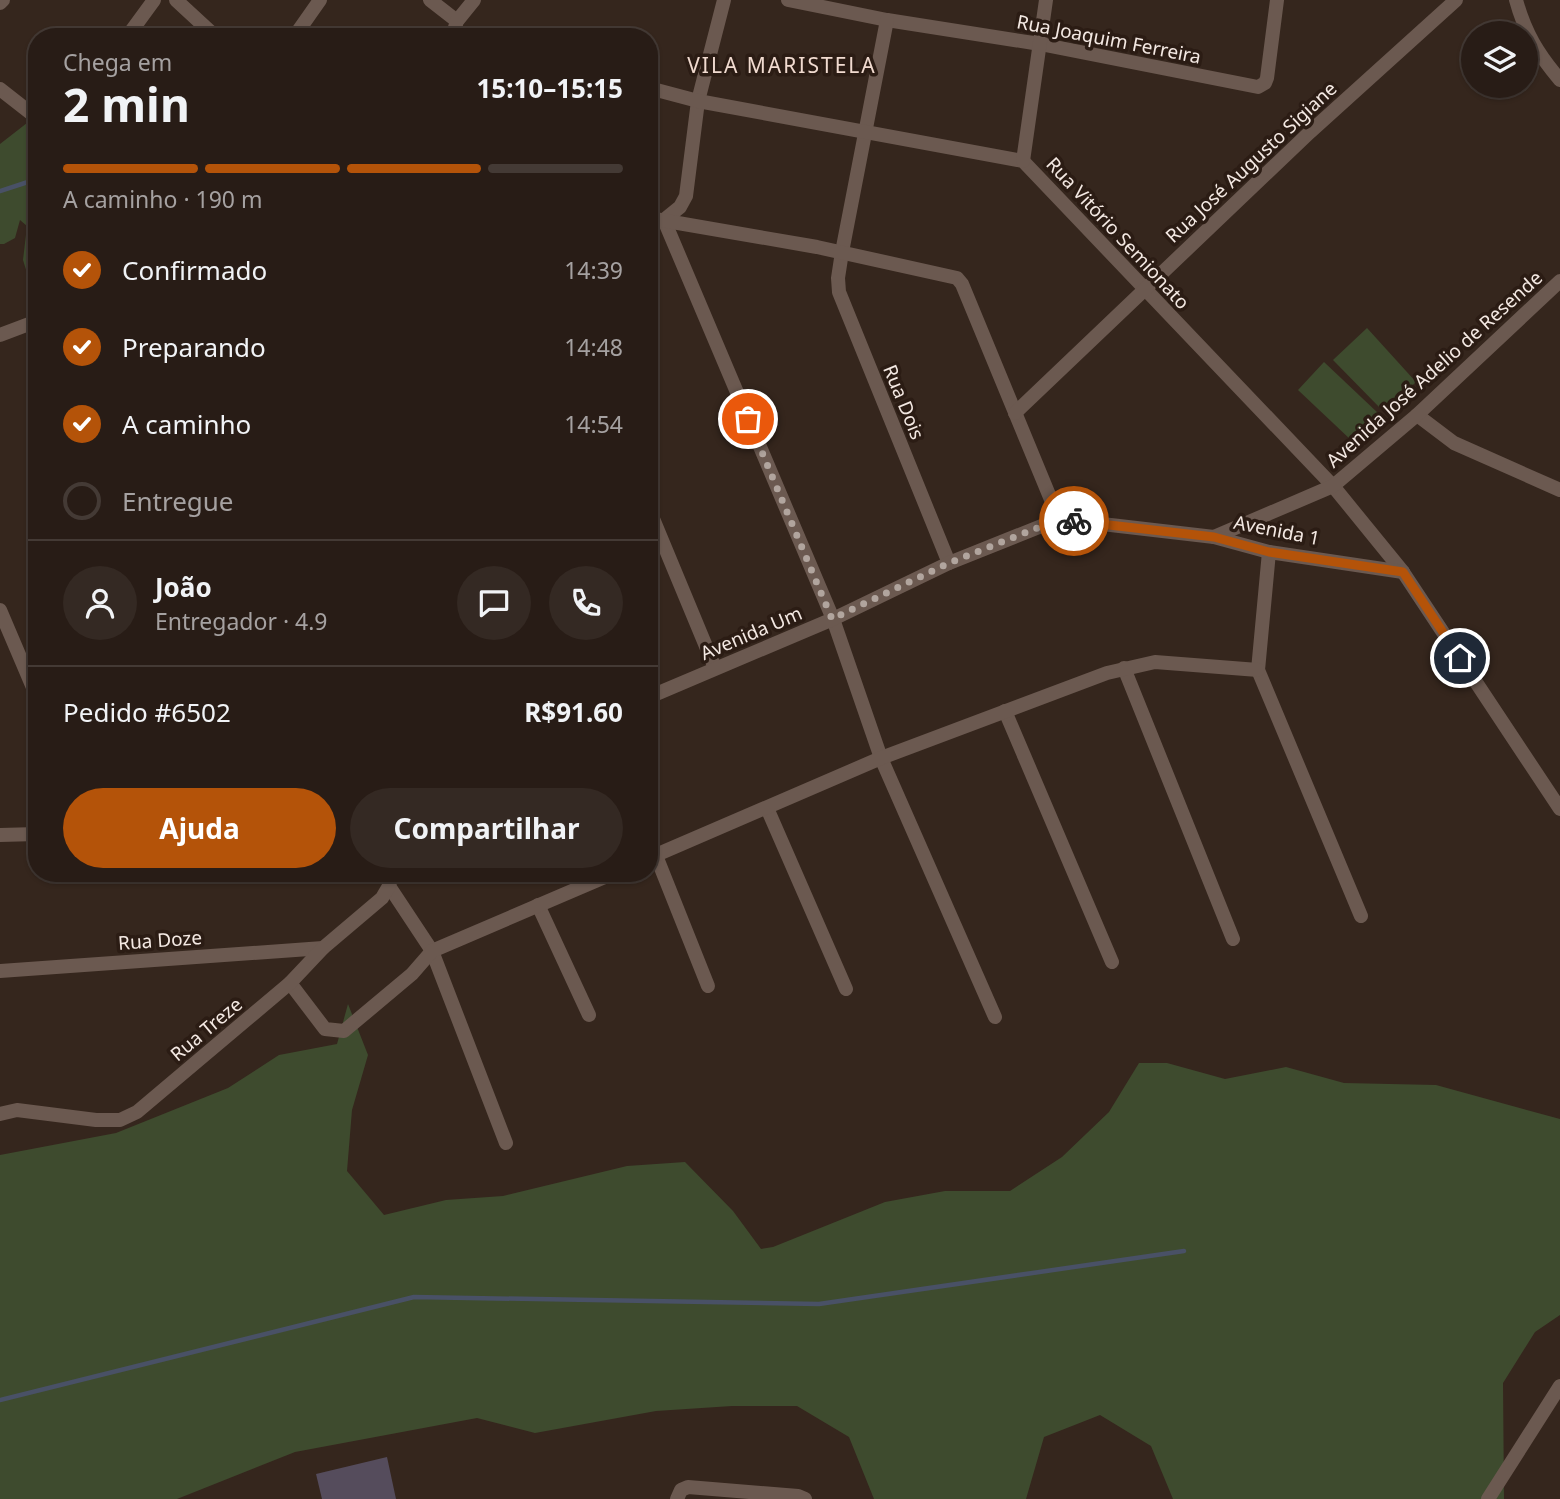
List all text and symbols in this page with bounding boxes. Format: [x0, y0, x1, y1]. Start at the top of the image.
street label: Rua Joaquim Ferreira [1015, 8, 1203, 70]
map controls [1461, 21, 1538, 98]
button: layers [1461, 21, 1538, 98]
text: Chega em [63, 46, 172, 78]
district label: VILA MARISTELA [687, 51, 877, 79]
text: 15:10–15:15 [476, 70, 623, 106]
text: 2 min [63, 73, 190, 135]
street label: Rua José Augusto Sigiane [1160, 76, 1342, 248]
street label: Rua Vitório Semionato [1041, 151, 1195, 315]
text: A caminho · 190 m [63, 183, 262, 215]
icon: check [63, 251, 101, 289]
text: Confirmado [122, 252, 267, 288]
text: 14:39 [564, 254, 623, 286]
street label: Avenida José Adelio de Resende [1320, 265, 1548, 473]
icon: check [63, 328, 101, 366]
text: Preparando [122, 329, 266, 365]
text: 14:48 [564, 331, 623, 363]
street label: Rua Dois [877, 361, 931, 443]
pin [718, 389, 778, 449]
icon: bag [729, 400, 767, 438]
icon: check [63, 405, 101, 443]
text: A caminho [122, 406, 251, 442]
text: 14:54 [564, 408, 623, 440]
text: Entregue [122, 483, 234, 519]
courier [1039, 486, 1109, 556]
icon: bike [1055, 502, 1093, 540]
street label: Avenida 1 [1232, 509, 1322, 551]
button: person [63, 566, 137, 640]
button: chat [457, 566, 531, 640]
button: phone [549, 566, 623, 640]
text: João [155, 569, 212, 605]
street label: Avenida Um [696, 600, 806, 666]
text: Entregador · 4.9 [155, 605, 328, 637]
pin [1430, 628, 1490, 688]
icon: home [1441, 639, 1479, 677]
text: Pedido #6502 [63, 694, 231, 730]
text: R$91.60 [524, 694, 623, 730]
button: Ajuda [63, 788, 336, 868]
button: Compartilhar [350, 788, 623, 868]
street label: Rua Doze [117, 924, 203, 956]
street label: Rua Treze [165, 991, 247, 1067]

